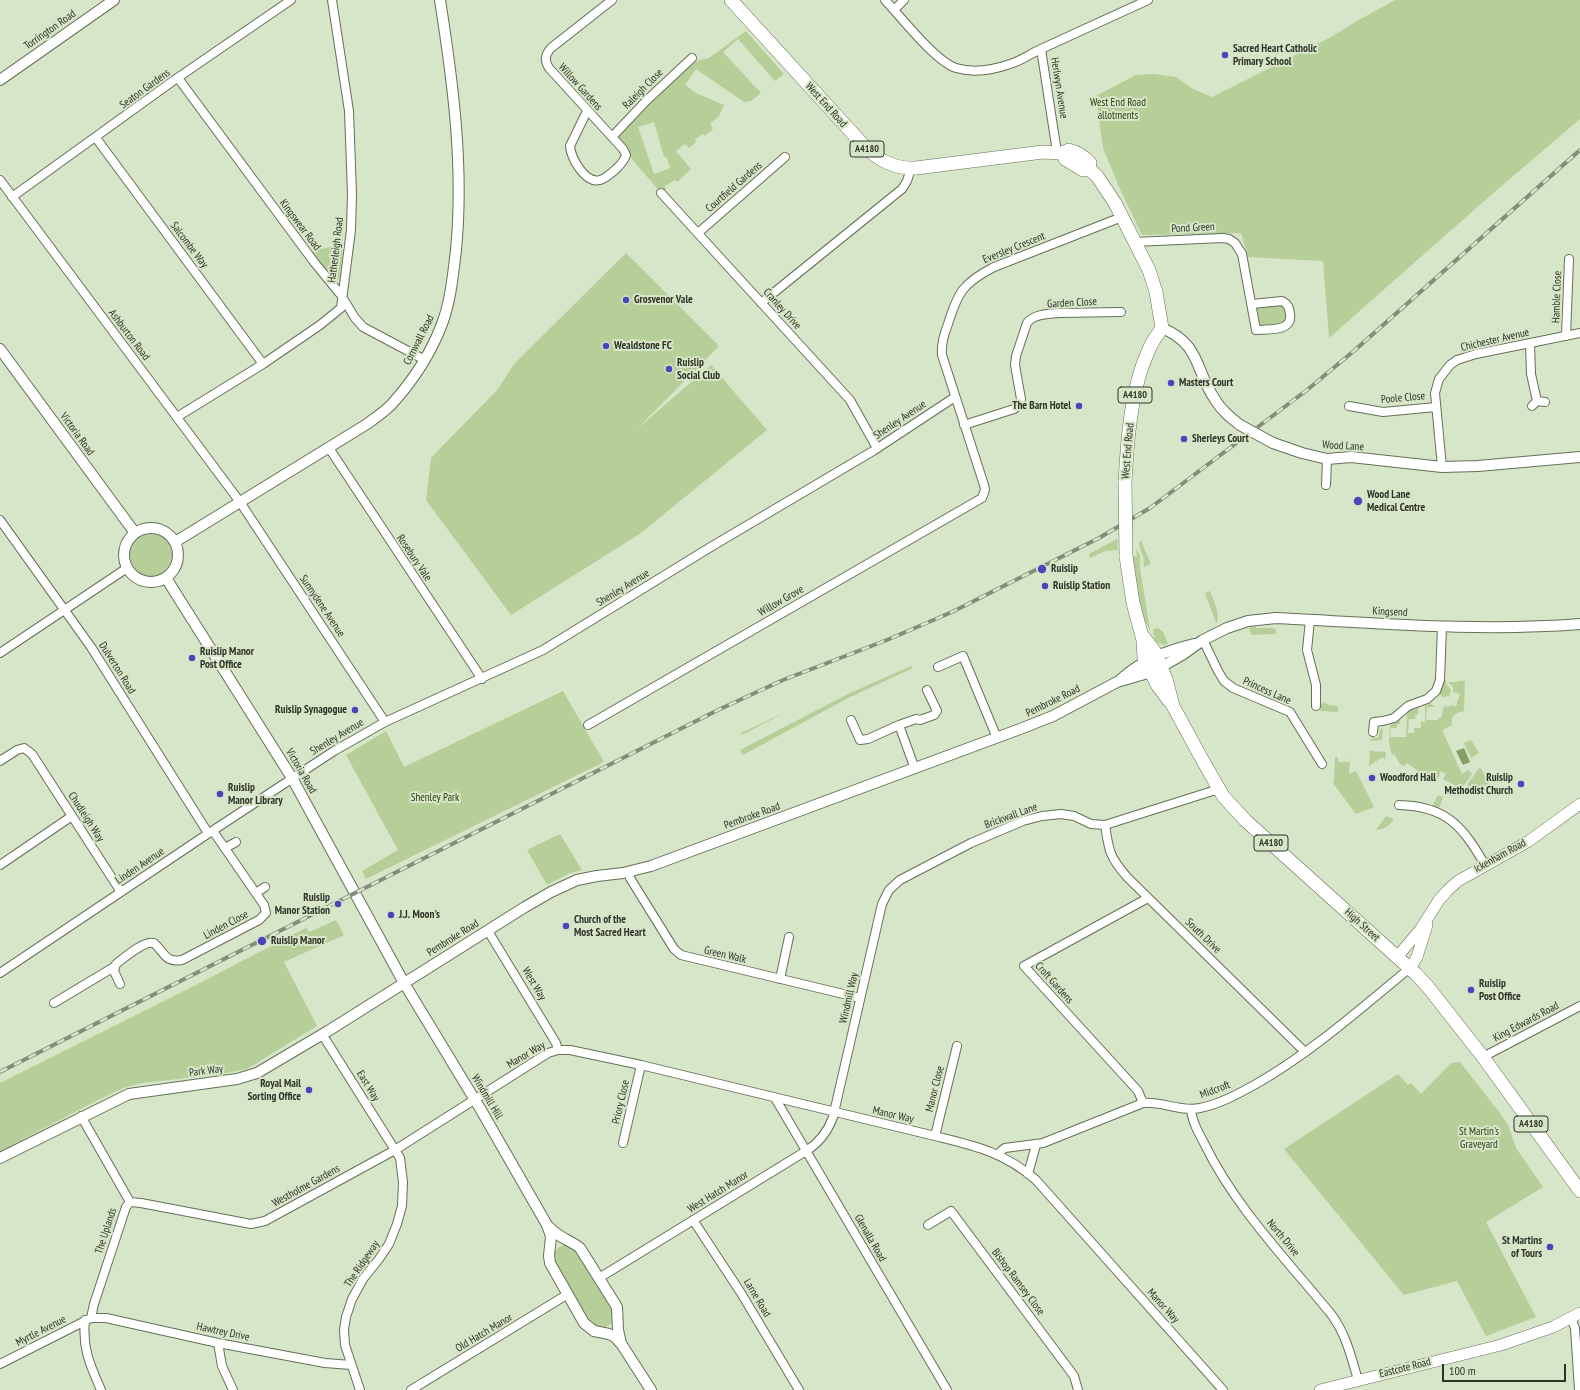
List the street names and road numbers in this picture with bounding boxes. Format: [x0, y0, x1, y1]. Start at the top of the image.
street label: Torrington Road [22, 7, 78, 53]
street label: Herlwyn Avenue [1048, 56, 1070, 120]
street label: Willow Gardens [555, 61, 605, 113]
street label: Seaton Gardens [117, 66, 173, 112]
street label: Raleigh Close [620, 66, 666, 112]
street label: West End Road [802, 80, 850, 130]
road number: A4180 [850, 141, 884, 157]
street label: Courtfield Gardens [703, 159, 765, 215]
street label: Kingswear Road [277, 197, 323, 253]
street label: Hatherleigh Road [325, 216, 347, 284]
street label: Salcombe Way [167, 219, 211, 271]
street label: Pond Green [1171, 220, 1215, 236]
street label: Eversley Crescent [981, 230, 1047, 266]
street label: Hamble Close [1549, 271, 1565, 323]
street label: Cranley Drive [760, 286, 804, 332]
street label: Garden Close [1047, 295, 1097, 311]
street label: Ashburton Road [106, 307, 152, 363]
street label: Cornwall Road [401, 313, 437, 367]
street label: Chichester Avenue [1459, 326, 1531, 354]
road number: A4180 [1118, 387, 1152, 403]
street label: Poole Close [1380, 389, 1426, 407]
street label: Shenley Avenue [871, 398, 929, 442]
street label: Victoria Road [57, 410, 97, 458]
street label: West End Road [1119, 423, 1137, 479]
street label: Wood Lane [1322, 438, 1364, 454]
street label: Rosebury Vale [394, 532, 434, 584]
street label: Shenley Avenue [594, 566, 652, 610]
street label: Sunnydene Avenue [296, 572, 348, 640]
street label: Willow Grove [756, 583, 806, 619]
street label: Kingsend [1372, 604, 1408, 620]
street label: Dulverton Road [96, 640, 138, 696]
street label: Princess Lane [1241, 675, 1293, 707]
street label: Pembroke Road [1024, 682, 1082, 720]
street label: Shenley Avenue [308, 716, 366, 758]
street label: Victoria Road [283, 746, 319, 796]
street label: Chudleigh Way [65, 790, 107, 844]
street label: Pembroke Road [722, 800, 782, 832]
street label: Brickwall Lane [983, 800, 1039, 832]
road number: A4180 [1254, 835, 1288, 851]
street label: Ickenham Road [1472, 836, 1528, 876]
street label: Linden Avenue [113, 845, 167, 887]
street label: High Street [1342, 906, 1382, 944]
street label: Linden Close [201, 908, 251, 942]
street label: South Drive [1182, 916, 1224, 956]
street label: Pembroke Road [425, 917, 481, 959]
street label: Green Walk [703, 944, 747, 966]
street label: Croft Gardens [1032, 960, 1076, 1006]
street label: West Way [519, 965, 549, 1003]
street label: Windmill Way [837, 971, 861, 1025]
street label: King Edwards Road [1491, 999, 1561, 1045]
street label: Manor Way [505, 1039, 547, 1071]
street label: Park Way [188, 1062, 224, 1080]
street label: Manor Close [923, 1065, 947, 1113]
street label: East Way [353, 1068, 383, 1104]
street label: Windmill Hill [469, 1072, 505, 1122]
street label: Midcroft [1198, 1078, 1232, 1102]
street label: Priory Close [610, 1079, 632, 1125]
street label: Manor Way [871, 1104, 915, 1126]
road number: A4180 [1514, 1116, 1548, 1132]
street label: Westholme Gardens [270, 1162, 342, 1210]
street label: West Hatch Manor [685, 1168, 751, 1216]
street label: The Uplands [92, 1206, 120, 1256]
street label: Glenalla Road [851, 1212, 889, 1264]
street label: North Drive [1264, 1217, 1302, 1259]
street label: The Ridgeway [342, 1238, 382, 1290]
street label: Bishop Ramsey Close [989, 1246, 1047, 1318]
street label: Larne Road [740, 1276, 774, 1320]
street label: Manor Way [1144, 1286, 1182, 1326]
street label: Old Hatch Manor [453, 1311, 515, 1355]
street label: Myrtle Avenue [14, 1313, 68, 1349]
street label: Hawtrey Drive [195, 1320, 251, 1344]
street label: Eastcote Road [1378, 1355, 1432, 1381]

